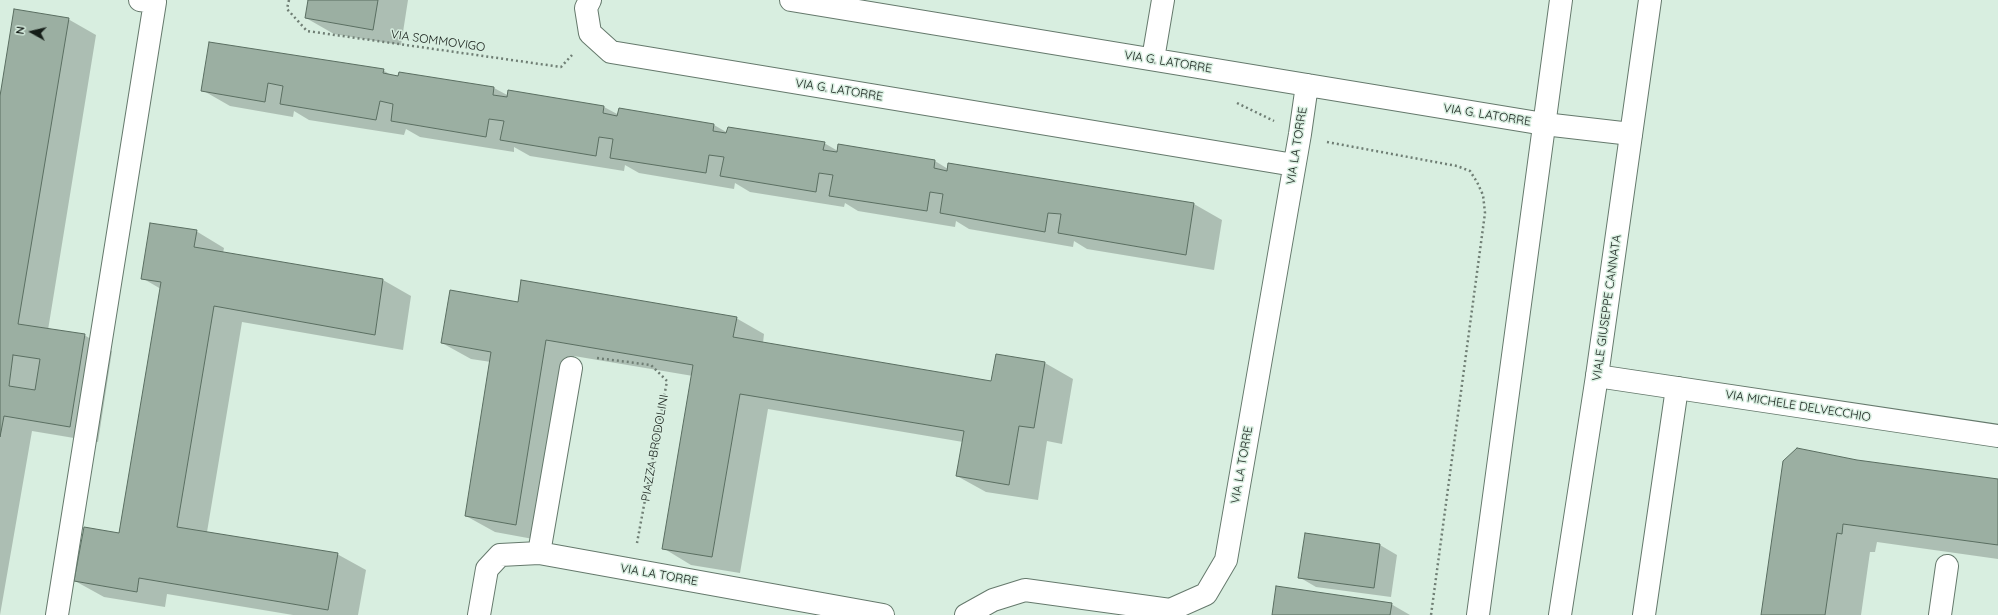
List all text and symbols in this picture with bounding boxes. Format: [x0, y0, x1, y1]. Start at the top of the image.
north arrow [12, 12, 52, 52]
text: N [13, 25, 28, 35]
street label: VIA SOMMOVIGO [390, 27, 486, 55]
street label: VIA G. LATORRE [1123, 48, 1213, 76]
street label: VIA G. LATORRE [794, 76, 884, 104]
street label: VIA G. LATORRE [1442, 101, 1532, 129]
street label: VIA LA TORRE [1284, 106, 1310, 186]
street label: VIALE GIUSEPPE CANNATA [1590, 234, 1624, 382]
street label: VIA MICHELE DELVECCHIO [1724, 387, 1872, 425]
street label: PIAZZA BRODOLINI [639, 393, 671, 503]
street label: VIA LA TORRE [1228, 425, 1256, 505]
street label: VIA LA TORRE [619, 561, 699, 589]

